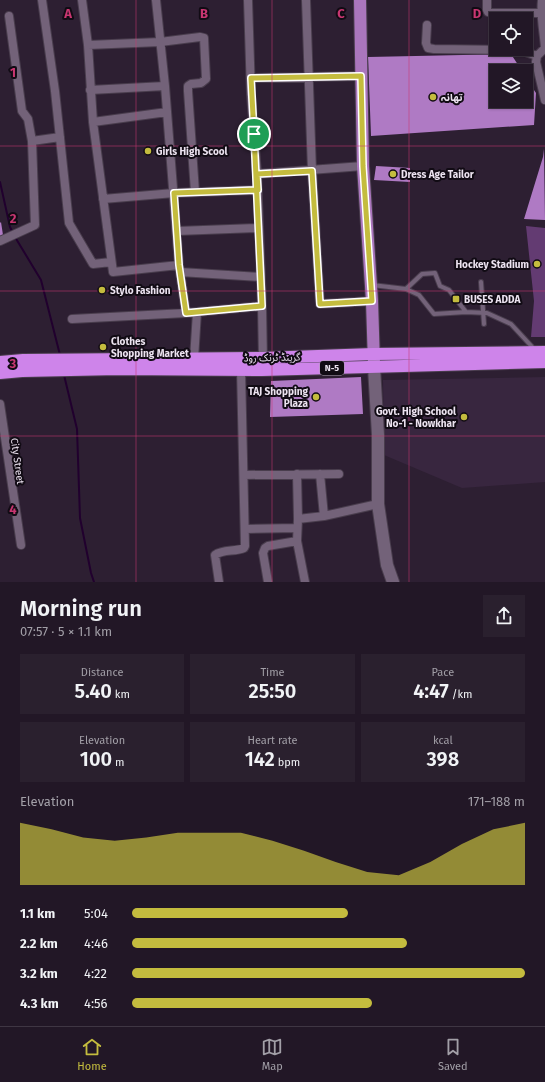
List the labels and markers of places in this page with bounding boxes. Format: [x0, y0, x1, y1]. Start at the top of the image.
marker: تھانہ [428, 92, 438, 102]
place label: تھانہ [441, 92, 463, 104]
pin [237, 117, 271, 151]
marker: Girls High Scool [143, 146, 153, 156]
place label: Girls High Scool [156, 146, 228, 158]
marker: Dress Age Tailor [388, 169, 398, 179]
place label: Dress Age Tailor [401, 169, 475, 181]
place label: Hockey Stadium [455, 259, 529, 271]
marker: Hockey Stadium [532, 259, 542, 269]
marker: Stylo Fashion [97, 285, 107, 295]
place label: Stylo Fashion [110, 285, 171, 297]
marker: BUSES ADDA [451, 294, 461, 304]
place label: BUSES ADDA [464, 294, 521, 306]
place label: Clothes Shopping Market [111, 336, 189, 360]
marker: Clothes Shopping Market [98, 342, 108, 352]
place label: TAJ Shopping Plaza [248, 386, 309, 410]
marker: TAJ Shopping Plaza [311, 392, 321, 402]
place label: Govt. High School No-1 - Nowkhar [376, 406, 457, 430]
marker: Govt. High School No-1 - Nowkhar [459, 412, 469, 422]

